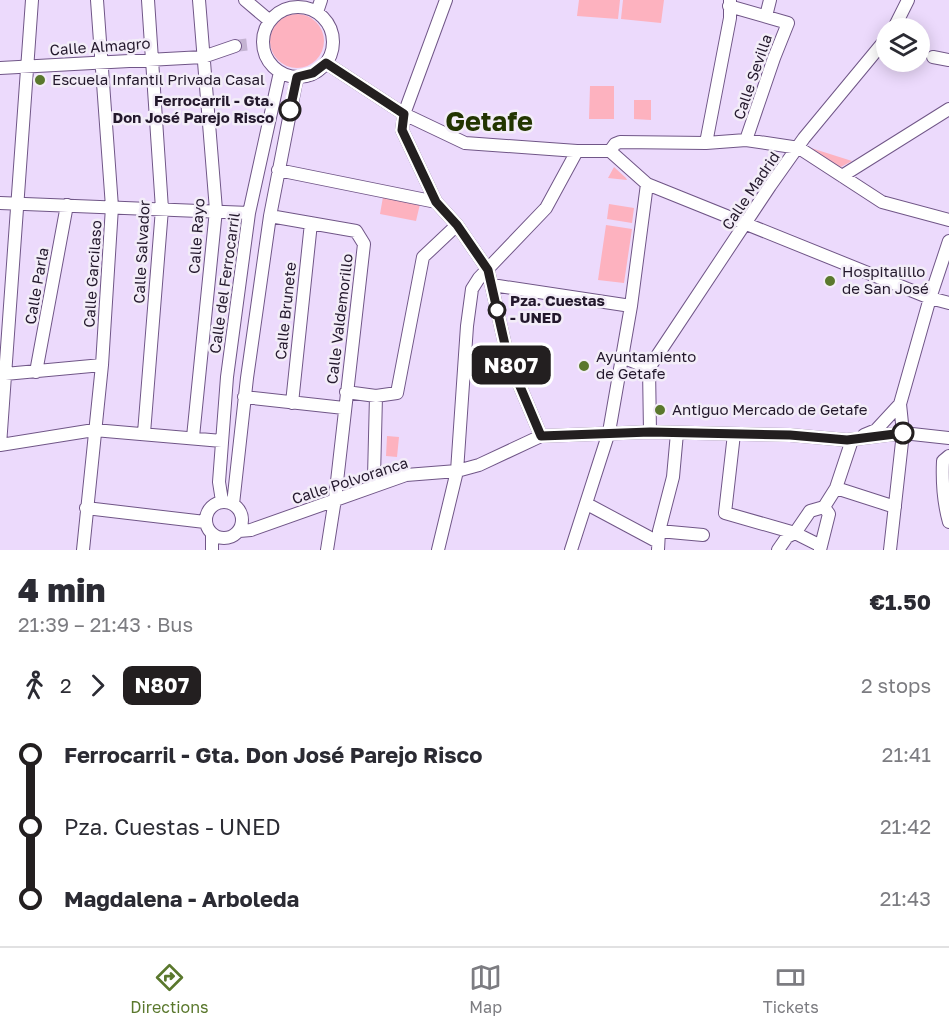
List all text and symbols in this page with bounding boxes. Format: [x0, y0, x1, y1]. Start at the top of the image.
map controls [876, 18, 930, 72]
button: layers [876, 18, 930, 72]
street label: Calle Sevilla [729, 32, 775, 122]
street label: Calle Almagro [49, 34, 151, 58]
place label: Escuela Infantil Privada Casal [52, 70, 265, 88]
marker: Escuela Infantil Privada Casal [33, 73, 47, 87]
place label: Ferrocarril - Gta. Don José Parejo Risco [112, 91, 274, 126]
marker: Ferrocarril - Gta. Don José Parejo Risco [279, 99, 301, 121]
district label: Getafe [445, 105, 533, 137]
street label: Calle Madrid [717, 148, 783, 233]
street label: Calle Rayo [184, 197, 208, 274]
street label: Calle Salvador [129, 200, 153, 304]
street label: Calle del Ferrocarril [205, 211, 243, 355]
street label: Calle Garcilaso [79, 220, 105, 328]
street label: Calle Parla [20, 246, 52, 326]
street label: Calle Valdemorillo [322, 253, 356, 385]
street label: Calle Brunete [271, 261, 299, 361]
place label: Hospitalillo de San José [842, 262, 929, 297]
marker: Hospitalillo de San José [823, 274, 837, 288]
place label: Pza. Cuestas - UNED [510, 291, 605, 326]
marker: Pza. Cuestas - UNED [488, 301, 506, 319]
line badge: N807 [469, 346, 553, 385]
place label: Ayuntamiento de Getafe [596, 347, 696, 382]
text: N807 [484, 352, 538, 378]
marker: Ayuntamiento de Getafe [577, 359, 591, 373]
place label: Antiguo Mercado de Getafe [672, 400, 868, 418]
marker: Antiguo Mercado de Getafe [653, 403, 667, 417]
unlabelled marker [892, 422, 914, 444]
street label: Calle Polvoranca [289, 453, 410, 507]
text: 4 min [18, 570, 105, 609]
text: €1.50 [869, 588, 931, 615]
text: 21:39 – 21:43 · Bus [18, 612, 193, 636]
icon: walk [18, 669, 51, 702]
icon: forward [81, 669, 114, 702]
text: N807 [135, 672, 189, 698]
text: 2 [60, 673, 72, 697]
text: 2 stops [861, 673, 931, 697]
text: Ferrocarril - Gta. Don José Parejo Risco [64, 741, 482, 768]
text: 21:41 [882, 742, 931, 766]
text: Pza. Cuestas - UNED [64, 813, 281, 840]
text: 21:42 [880, 814, 931, 838]
text: Magdalena - Arboleda [64, 885, 299, 912]
text: 21:43 [880, 886, 931, 910]
tab: Directions [130, 961, 209, 1017]
tab: Map [469, 961, 502, 1017]
tab: Tickets [763, 961, 819, 1017]

